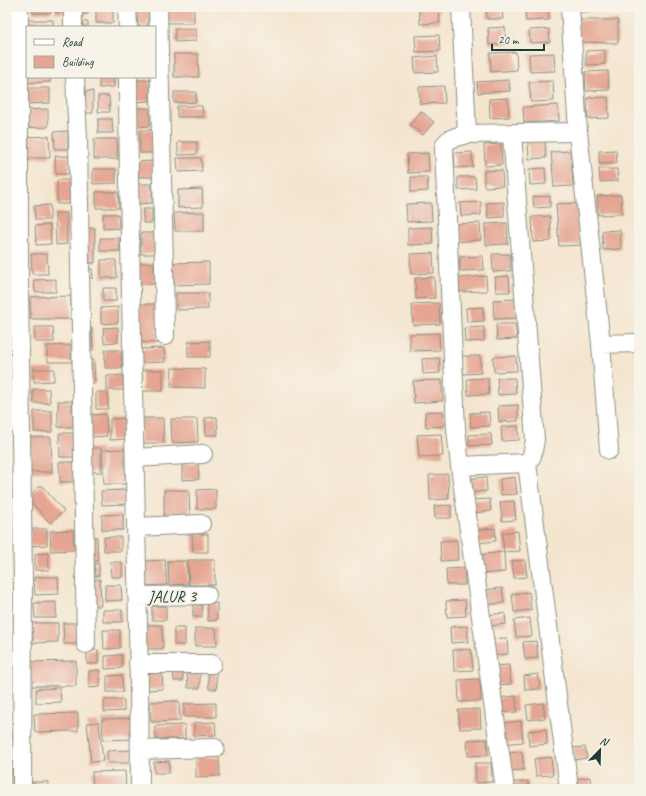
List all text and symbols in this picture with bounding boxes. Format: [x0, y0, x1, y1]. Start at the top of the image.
legend [26, 26, 156, 78]
scale bar [492, 26, 544, 52]
text: 20 m [498, 32, 520, 48]
text: Road [62, 34, 84, 50]
text: Building [62, 54, 94, 70]
street label: JALUR 3 [147, 586, 198, 607]
north arrow [580, 730, 620, 770]
text: N [598, 733, 612, 749]

